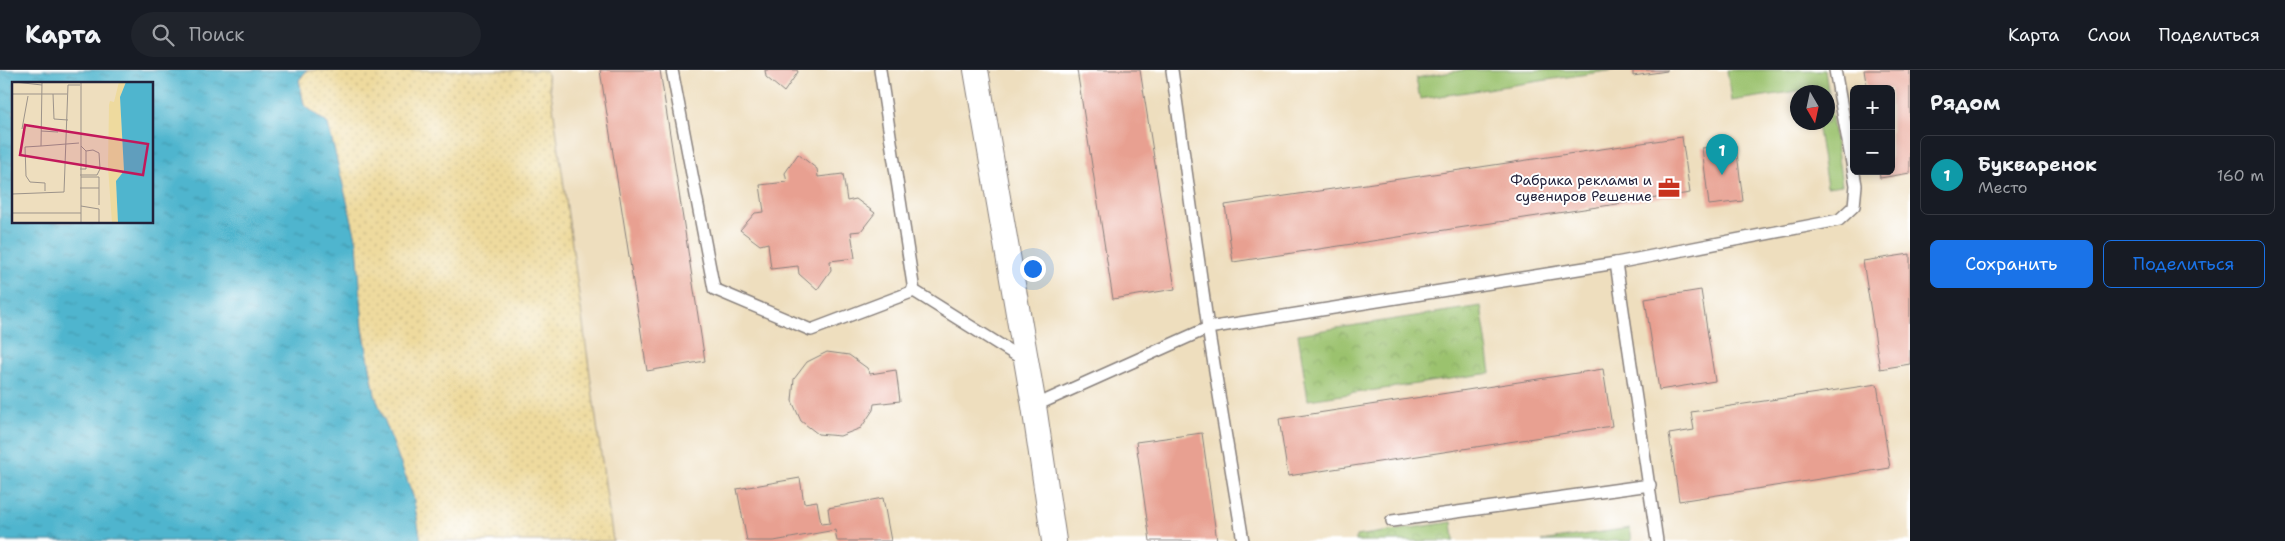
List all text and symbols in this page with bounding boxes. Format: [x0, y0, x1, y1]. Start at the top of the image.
search box [131, 12, 481, 57]
text: Карта [25, 19, 101, 51]
icon: search [149, 21, 177, 49]
text: Поиск [189, 22, 244, 47]
text: Карта [2008, 23, 2059, 47]
text: Слои [2087, 23, 2131, 47]
text: Поделиться [2159, 23, 2260, 47]
inset map [12, 82, 154, 224]
north arrow [1790, 85, 1835, 130]
map controls [1850, 85, 1895, 175]
button: + [1850, 85, 1895, 130]
text: Рядом [1930, 89, 2000, 117]
button: − [1850, 130, 1895, 175]
pin: 1 [1706, 134, 1738, 175]
text: Букваренок [1978, 152, 2097, 177]
text: 1 [1943, 165, 1951, 186]
text: 160 m [2217, 165, 2264, 186]
place label: Фабрика рекламы и сувениров Решение [1510, 171, 1652, 205]
office icon: Фабрика рекламы и сувениров Решение [1656, 175, 1682, 201]
text: Место [1978, 177, 2028, 198]
button: Сохранить [1930, 240, 2093, 288]
button: Поделиться [2103, 240, 2265, 288]
your location [1020, 256, 1046, 282]

